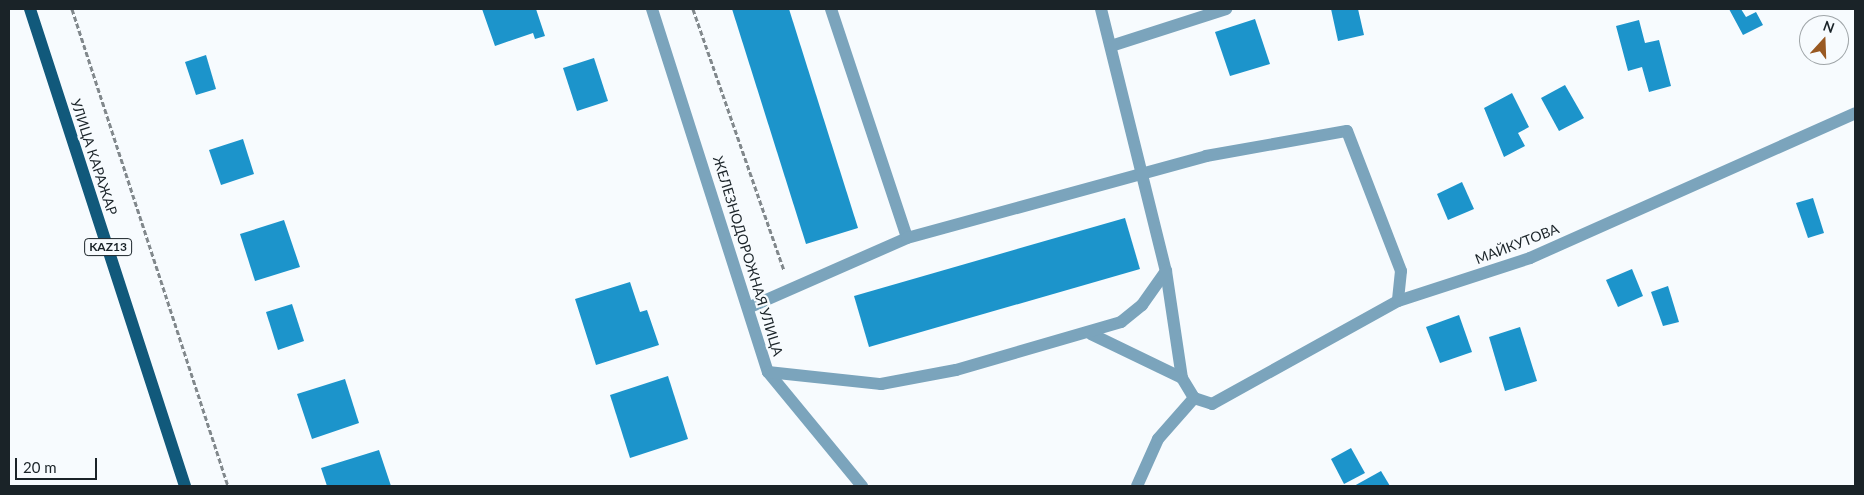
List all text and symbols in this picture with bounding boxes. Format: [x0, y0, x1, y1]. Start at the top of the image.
north arrow [1799, 15, 1849, 65]
text: N [1821, 17, 1837, 36]
street label: УЛИЦА КАРАЖАР [67, 97, 121, 217]
street label: ЖЕЛЕЗНОДОРОЖНАЯ УЛИЦА [710, 154, 786, 358]
street label: МАЙКУТОВА [1473, 220, 1561, 268]
road number: KAZ13 [83, 238, 133, 256]
scale bar [18, 448, 100, 480]
text: 20 m [23, 458, 57, 476]

